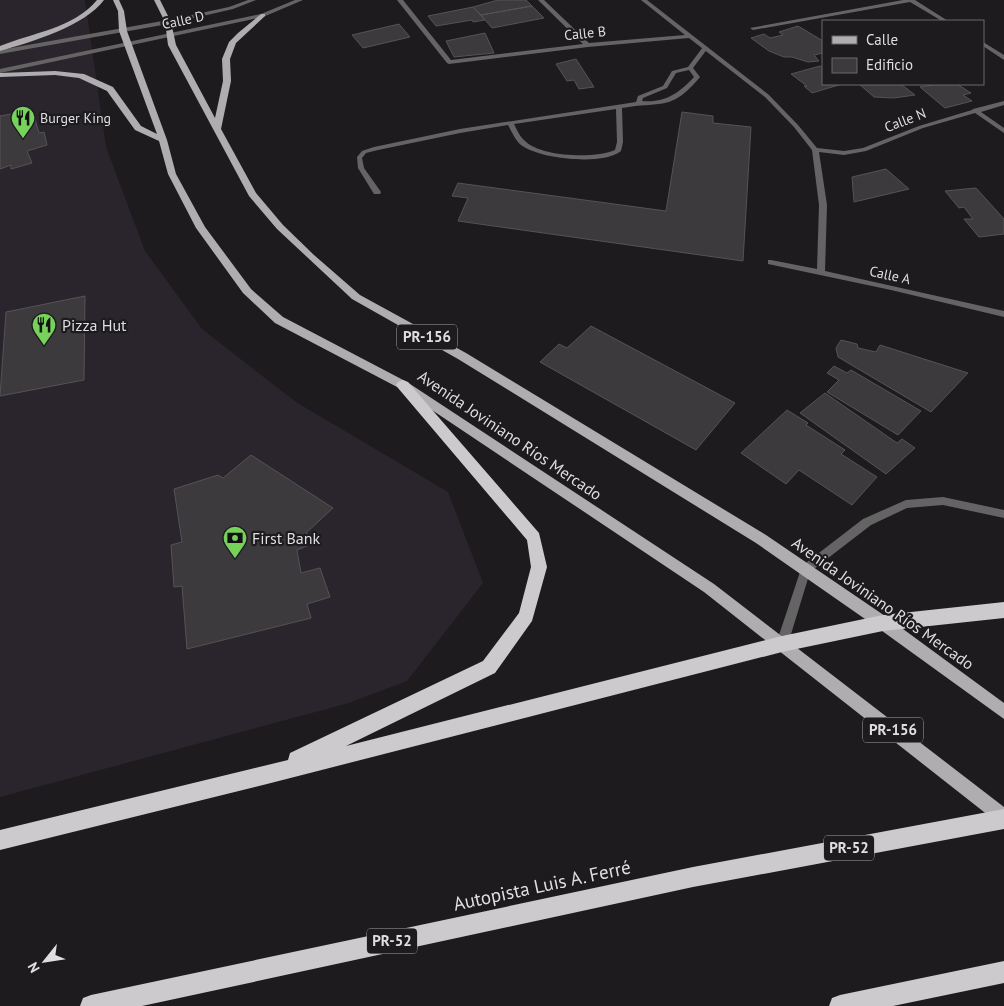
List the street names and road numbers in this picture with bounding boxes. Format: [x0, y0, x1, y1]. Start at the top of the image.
street label: Calle D [160, 7, 206, 33]
street label: Calle B [563, 22, 607, 44]
street label: Calle N [882, 104, 928, 136]
street label: Calle A [868, 262, 913, 288]
road number: PR-156 [397, 324, 457, 350]
street label: Avenida Joviniano Ríos Mercado [414, 366, 606, 504]
street label: Avenida Joviniano Ríos Mercado [788, 532, 978, 674]
road number: PR-156 [863, 718, 923, 742]
road number: PR-52 [824, 836, 874, 860]
street label: Autopista Luis A. Ferré [451, 854, 633, 916]
road number: PR-52 [367, 928, 417, 954]

